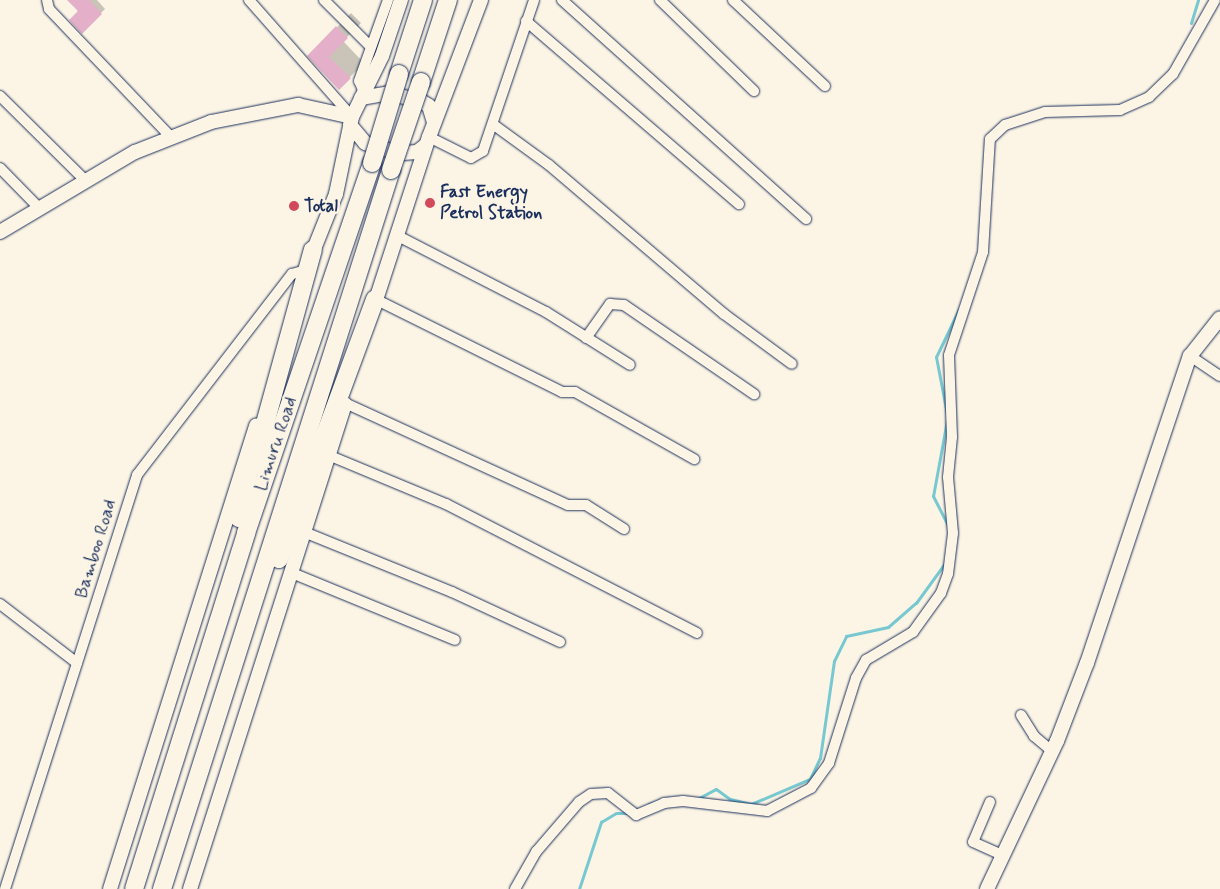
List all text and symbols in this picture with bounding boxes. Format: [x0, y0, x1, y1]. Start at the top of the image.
place label: Fast Energy Petrol Station [440, 182, 541, 224]
place label: Total [304, 195, 338, 217]
marker: Fast Energy Petrol Station [424, 197, 436, 209]
marker: Total [288, 200, 300, 212]
street label: Limuru Road [250, 394, 302, 494]
street label: Bamboo Road [71, 497, 121, 601]

